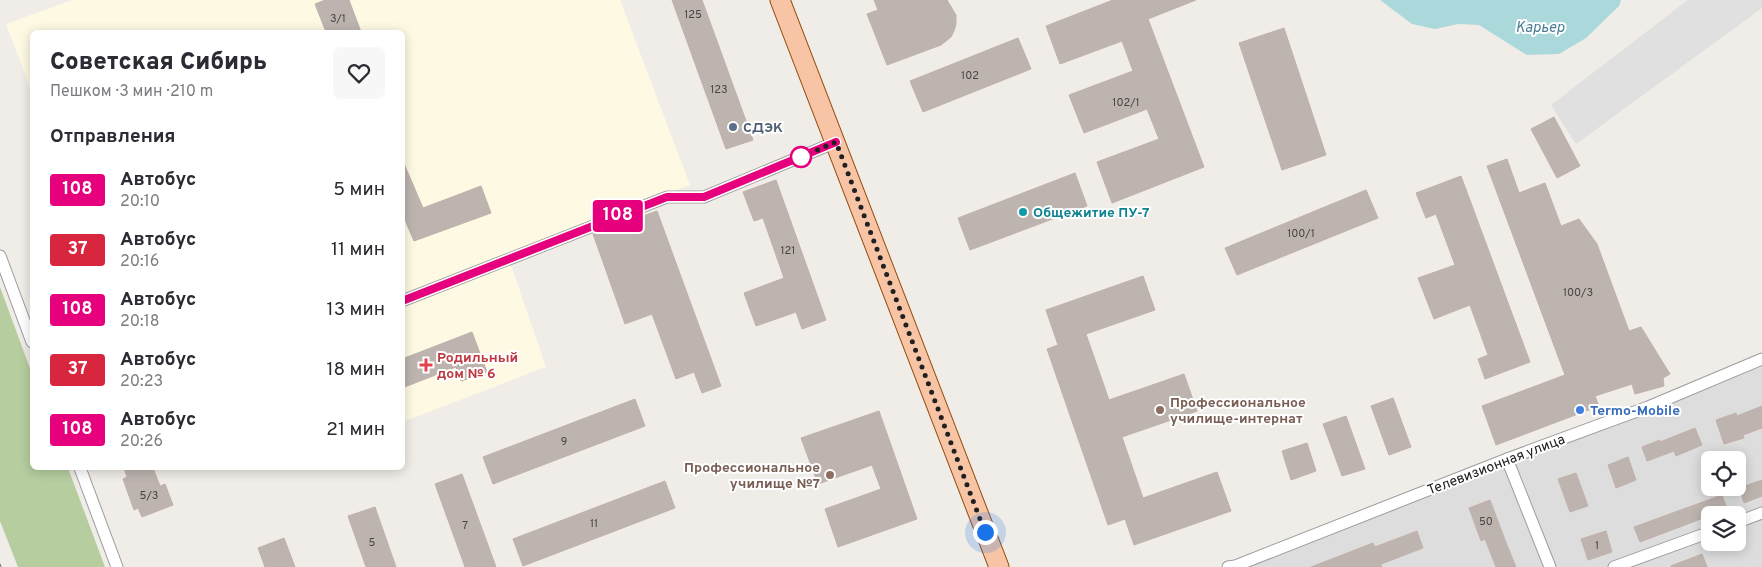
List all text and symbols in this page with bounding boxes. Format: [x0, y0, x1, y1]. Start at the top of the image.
house number: 125 [684, 8, 702, 22]
house number: 3/1 [330, 12, 346, 26]
water label: Карьер [1516, 19, 1565, 38]
button: heart [333, 47, 385, 99]
text: Советская Сибирь [50, 48, 267, 78]
house number: 102 [961, 69, 979, 83]
text: Пешком · 3 мин · 210 m [50, 82, 213, 102]
house number: 123 [710, 83, 728, 97]
house number: 102/1 [1112, 96, 1140, 110]
place label: СДЭК [743, 120, 783, 137]
marker: СДЭК [727, 121, 739, 133]
text: Отправления [50, 125, 176, 149]
unlabelled marker [790, 146, 812, 168]
text: Автобус [120, 168, 196, 192]
text: 108 [62, 178, 93, 201]
text: 5 мин [333, 178, 385, 202]
text: 20:10 [120, 192, 160, 212]
line badge: 108 [589, 200, 647, 232]
text: 108 [603, 204, 633, 227]
place label: Общежитие ПУ-7 [1033, 205, 1150, 222]
marker: Общежитие ПУ-7 [1017, 206, 1029, 218]
house number: 100/1 [1287, 227, 1315, 241]
text: Автобус [120, 228, 196, 252]
text: 37 [67, 238, 88, 261]
text: 11 мин [331, 238, 385, 262]
house number: 121 [781, 244, 795, 258]
text: 20:16 [120, 252, 159, 272]
house number: 100/3 [1563, 286, 1593, 300]
text: Автобус [120, 288, 196, 312]
text: 108 [62, 298, 93, 321]
text: 13 мин [327, 298, 385, 322]
text: 20:18 [120, 312, 159, 332]
text: Автобус [120, 348, 196, 372]
place label: Родильный дом № 6 [437, 350, 518, 383]
text: 37 [67, 358, 88, 381]
text: 18 мин [326, 358, 385, 382]
marker: Родильный дом № 6 [419, 358, 433, 372]
text: 20:23 [120, 372, 163, 392]
place label: Профессиональное училище-интернат [1170, 395, 1306, 428]
place label: Termo-Mobile [1590, 403, 1680, 420]
marker: Профессиональное училище-интернат [1154, 404, 1166, 416]
marker: Termo-Mobile [1574, 404, 1586, 416]
text: Автобус [120, 408, 196, 432]
text: 108 [62, 418, 93, 441]
text: 21 мин [326, 418, 385, 442]
street label: Телевизионная улица [1425, 431, 1568, 500]
text: 20:26 [120, 432, 163, 452]
house number: 9 [561, 435, 567, 449]
map controls [1701, 451, 1746, 551]
button: locate [1701, 451, 1746, 496]
place label: Профессиональное училище №7 [684, 460, 820, 493]
marker: Профессиональное училище №7 [824, 469, 836, 481]
house number: 5/3 [140, 489, 158, 503]
button: layers [1701, 506, 1746, 551]
house number: 50 [1479, 515, 1493, 529]
house number: 11 [590, 517, 598, 531]
house number: 7 [462, 519, 468, 533]
your location [973, 520, 998, 545]
house number: 5 [369, 536, 376, 550]
house number: 1 [1595, 539, 1599, 553]

